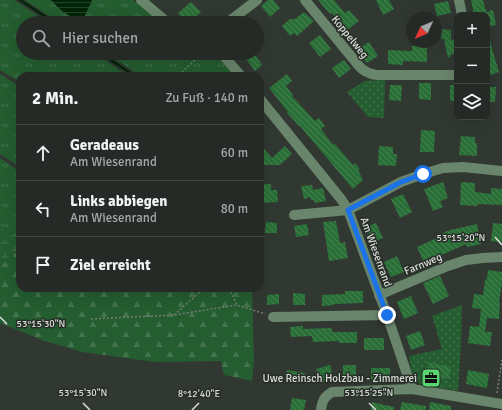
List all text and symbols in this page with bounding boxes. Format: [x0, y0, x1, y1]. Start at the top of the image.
north arrow [406, 12, 442, 48]
map controls [454, 12, 490, 120]
button: + [454, 12, 490, 48]
street label: Koppelweg [329, 13, 371, 61]
search box [16, 16, 264, 60]
icon: search [30, 27, 52, 49]
text: Hier suchen [62, 29, 138, 47]
button: − [454, 48, 490, 84]
button: layers [454, 84, 490, 120]
text: 2 Min. [32, 88, 78, 109]
text: Zu Fuß · 140 m [165, 90, 248, 106]
text: Geradeaus [70, 136, 139, 154]
icon: ahead [32, 142, 54, 164]
text: 60 m [221, 145, 248, 161]
text: Am Wiesenrand [70, 154, 157, 170]
route start [414, 165, 432, 183]
text: Links abbiegen [70, 192, 167, 210]
icon: left [32, 198, 54, 220]
text: 80 m [221, 201, 248, 217]
text: Am Wiesenrand [70, 210, 157, 226]
street label: Am Wiesenrand [357, 215, 395, 289]
text: 53°15'20"N [437, 232, 485, 244]
street label: Farnweg [402, 250, 444, 278]
icon: arrive [32, 254, 54, 276]
text: Ziel erreicht [70, 256, 151, 274]
route end [378, 306, 396, 324]
text: 53°15'30"N [17, 318, 65, 330]
office icon: Uwe Reinsch Holzbau - Zimmerei [420, 367, 442, 389]
place label: Uwe Reinsch Holzbau - Zimmerei [262, 372, 417, 385]
text: 53°15'30"N [59, 387, 107, 399]
text: 53°15'25"N [345, 387, 393, 399]
text: 8°12'40"E [178, 388, 220, 400]

